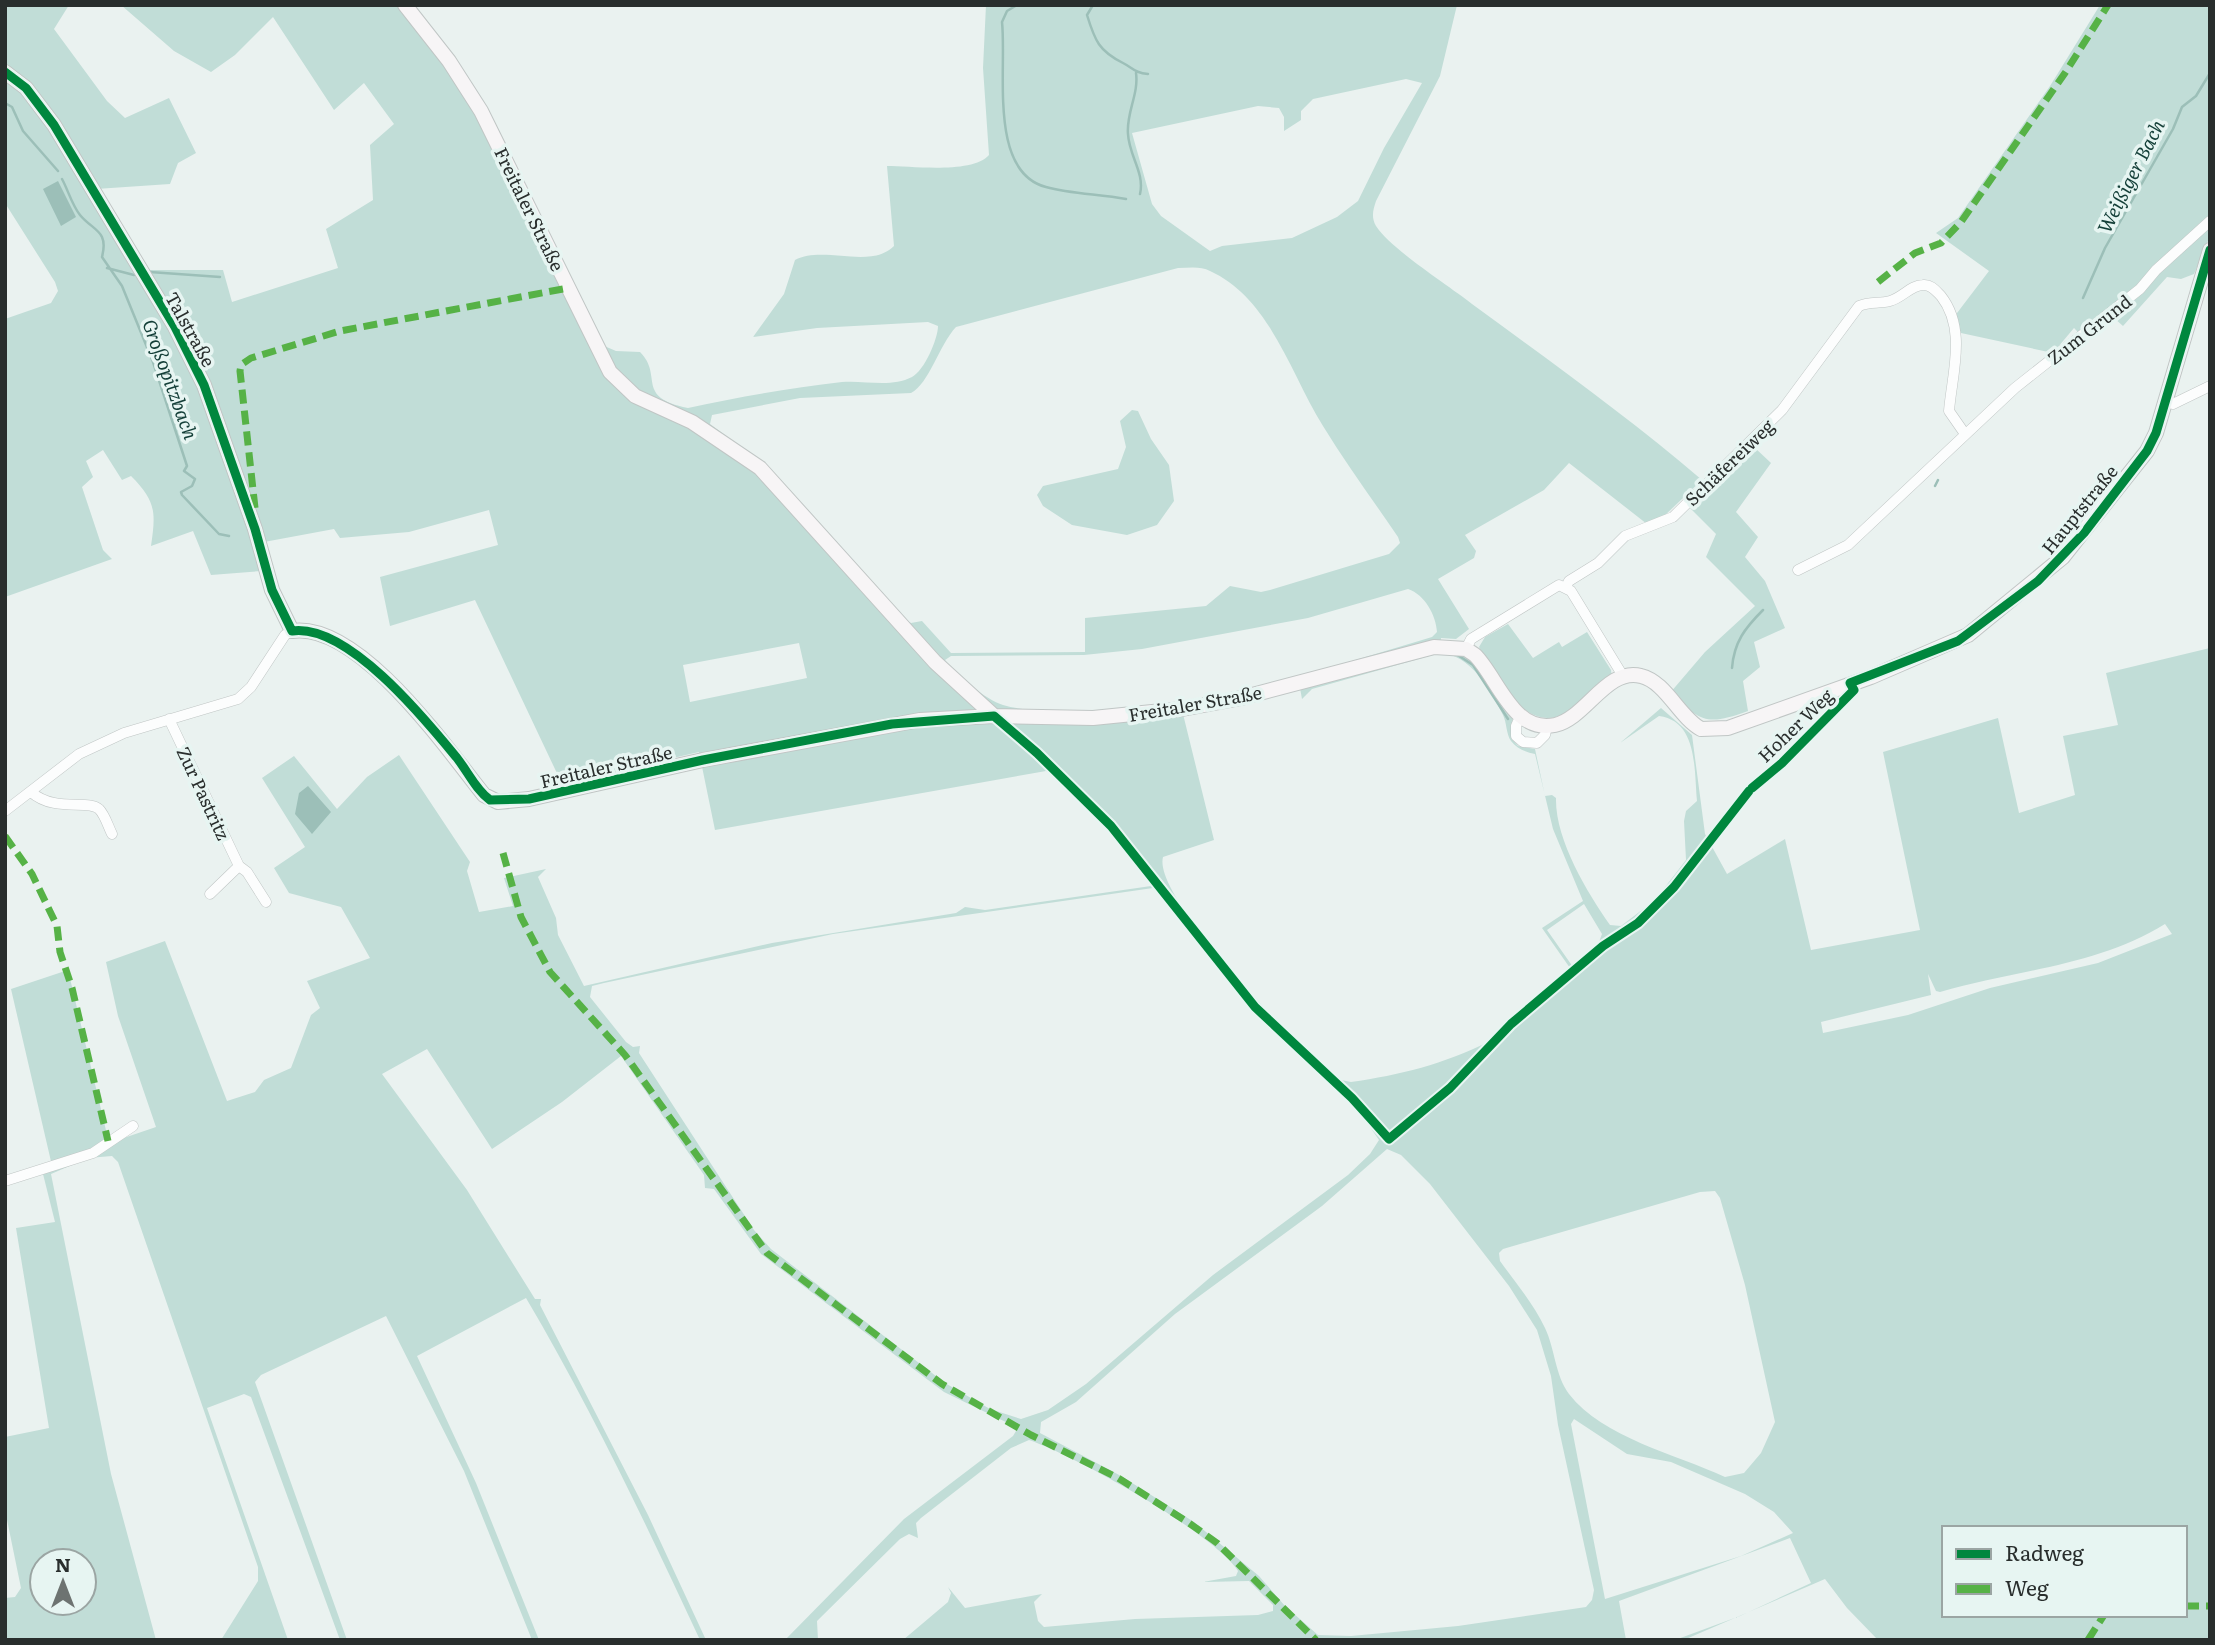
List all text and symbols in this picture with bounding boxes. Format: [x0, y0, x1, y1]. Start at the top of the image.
water label: Weißiger Bach [2089, 114, 2171, 238]
street label: Freitaler Straße [488, 142, 572, 276]
street label: Talstraße [159, 286, 223, 372]
street label: Zum Grund [2041, 287, 2137, 371]
water label: Großopitzbach [136, 315, 206, 443]
street label: Schäfereiweg [1678, 412, 1780, 512]
street label: Hauptstraße [2034, 459, 2124, 559]
street label: Freitaler Straße [1126, 678, 1264, 728]
street label: Hoher Weg [1751, 681, 1839, 768]
street label: Freitaler Straße [537, 738, 675, 794]
street label: Zur Pastritz [171, 742, 238, 844]
legend [1942, 1526, 2187, 1617]
text: Radweg [2005, 1536, 2084, 1567]
north arrow [28, 1547, 98, 1617]
text: N [55, 1550, 71, 1578]
text: Weg [2005, 1571, 2049, 1602]

